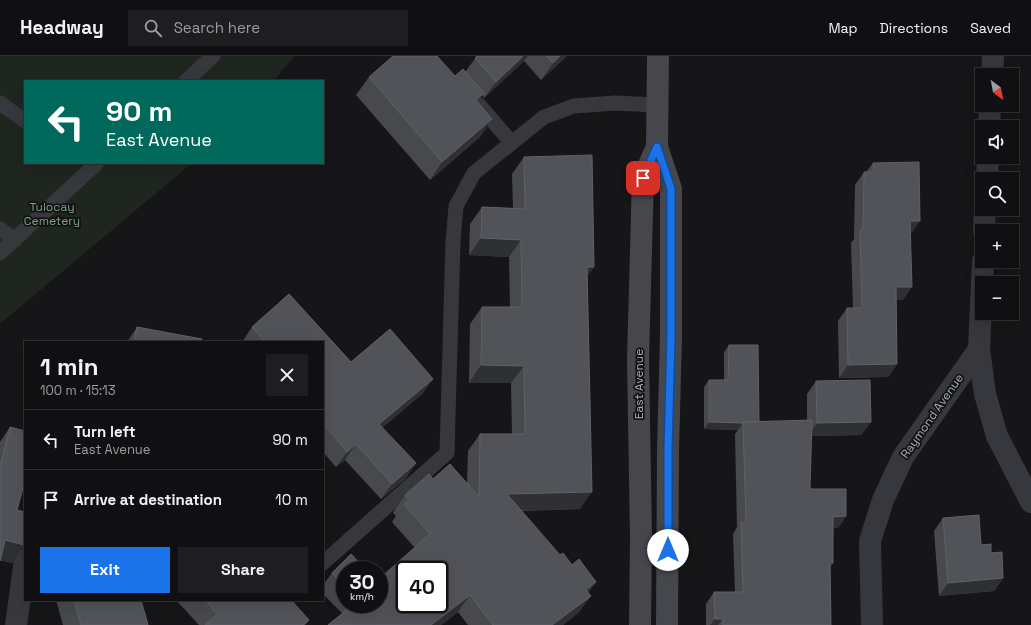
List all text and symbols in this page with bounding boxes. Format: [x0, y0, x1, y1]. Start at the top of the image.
search box [128, 10, 408, 46]
text: Headway [20, 15, 104, 40]
icon: search [142, 17, 164, 39]
text: Search here [174, 18, 260, 37]
text: Map [828, 19, 858, 37]
text: Directions [880, 19, 948, 37]
text: Saved [970, 19, 1011, 37]
north arrow [975, 68, 1019, 112]
map controls [975, 68, 1019, 320]
text: 90 m [106, 93, 172, 129]
icon: left [40, 96, 92, 148]
button: sound [975, 120, 1019, 164]
text: East Avenue [106, 128, 212, 151]
pin [626, 161, 660, 195]
icon: arrive [632, 167, 654, 189]
button: search [975, 172, 1019, 216]
park label: Tulocay Cemetery [24, 199, 80, 229]
button: + [975, 224, 1019, 268]
button: − [975, 276, 1019, 320]
street label: East Avenue [631, 349, 647, 419]
text: 1 min [40, 351, 99, 382]
button: close [266, 354, 308, 396]
street label: Raymond Avenue [897, 371, 967, 461]
text: 100 m · 15:13 [40, 382, 116, 399]
text: Turn left [74, 422, 136, 441]
icon: left [40, 429, 62, 451]
text: 90 m [272, 430, 308, 449]
text: East Avenue [74, 441, 151, 458]
icon: arrive [40, 489, 62, 511]
text: Arrive at destination [74, 490, 222, 509]
text: 10 m [275, 490, 308, 509]
position arrow [647, 529, 689, 571]
button: Exit [40, 547, 170, 593]
button: Share [178, 547, 308, 593]
speed limit sign: 40 [396, 561, 448, 613]
text: 30 [349, 569, 375, 595]
text: km/h [350, 590, 374, 603]

